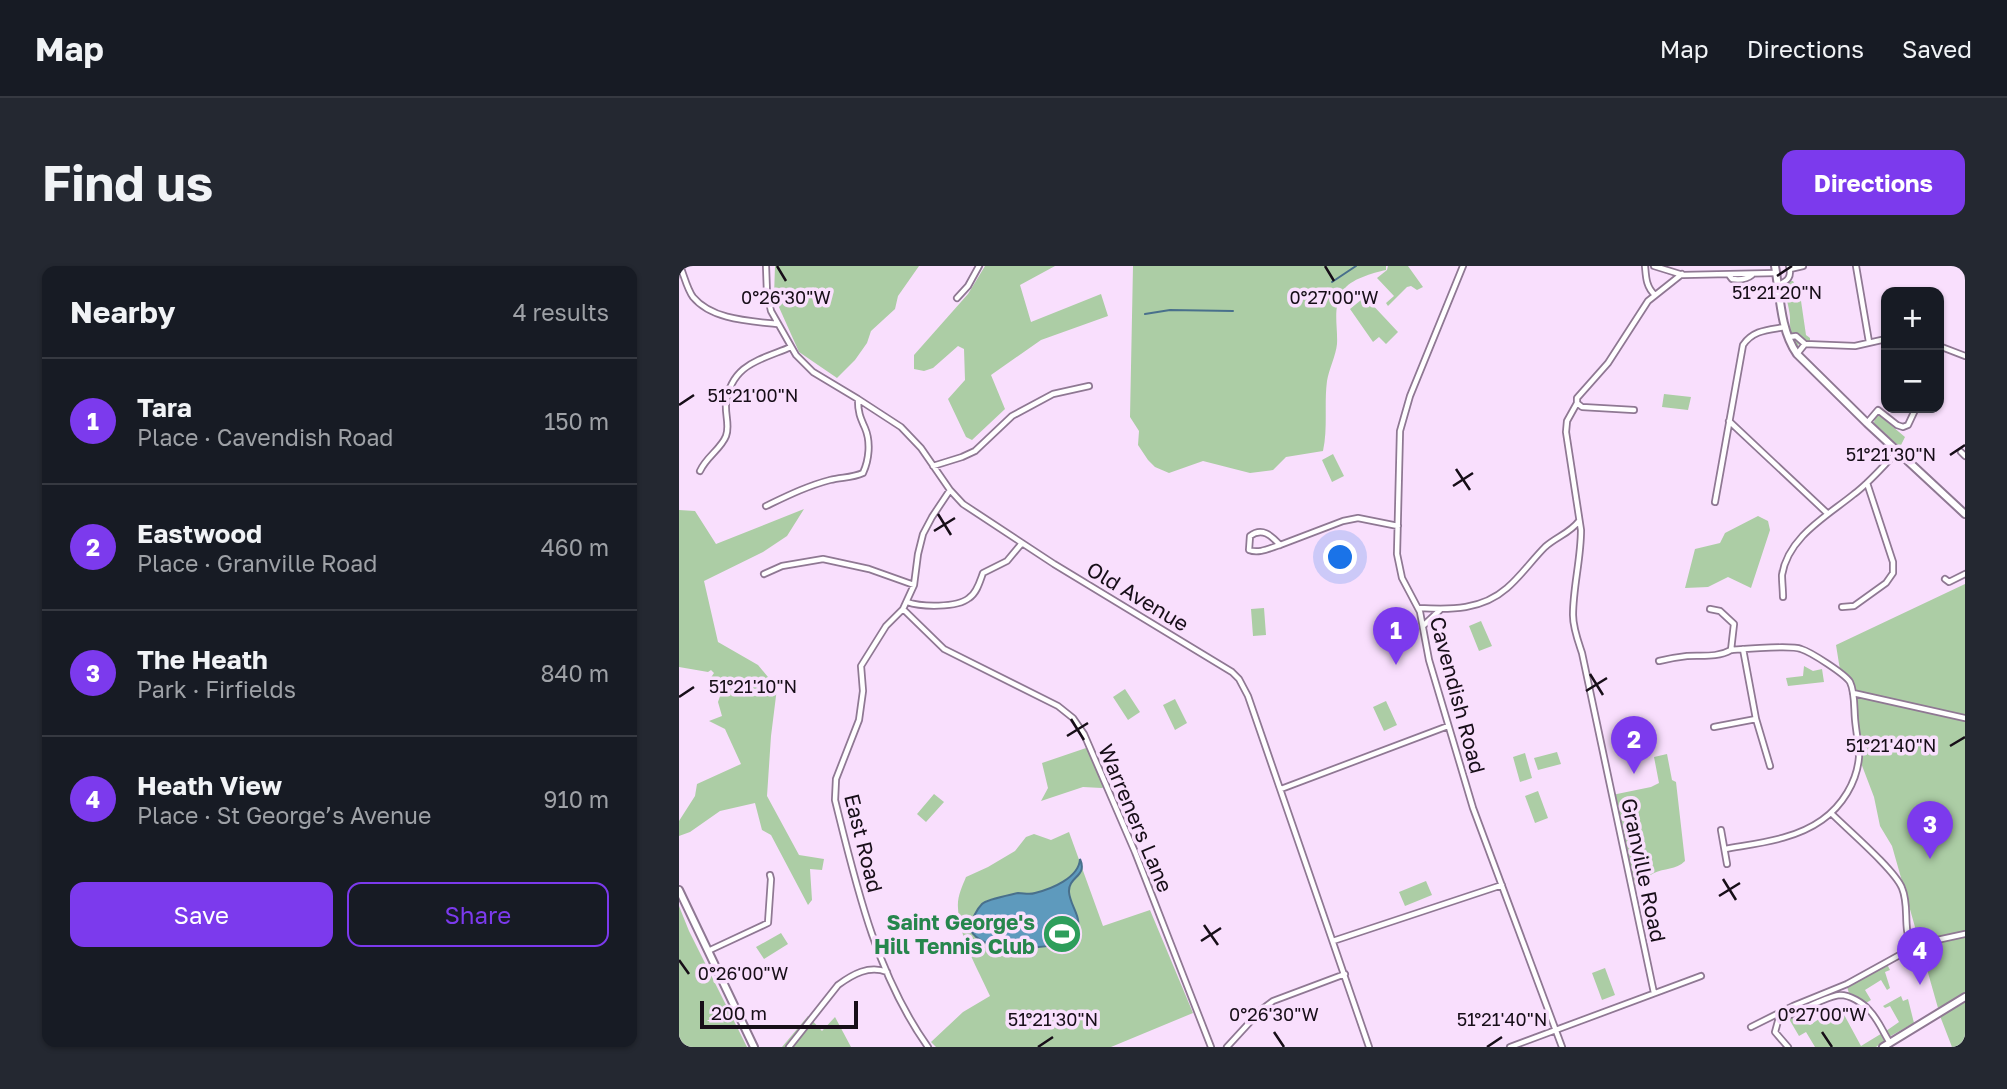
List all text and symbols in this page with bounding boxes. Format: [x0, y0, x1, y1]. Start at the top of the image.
text: Map [35, 29, 104, 68]
text: Map [1660, 34, 1709, 63]
text: Directions [1747, 34, 1864, 63]
text: Saved [1902, 34, 1972, 63]
button: Directions [1782, 150, 1965, 215]
text: Find us [42, 153, 213, 212]
text: 51°21'20"N [1732, 281, 1822, 303]
text: 0°26'30"W [741, 286, 831, 308]
text: 0°27'00"W [1289, 286, 1379, 308]
map controls [1881, 287, 1944, 413]
button: + [1881, 287, 1944, 350]
text: Nearby [70, 294, 175, 330]
text: 4 results [513, 298, 609, 326]
button: − [1881, 350, 1944, 413]
text: 51°21'00"N [708, 384, 798, 406]
text: Tara [137, 392, 192, 423]
text: 1 [87, 407, 99, 435]
text: 150 m [544, 407, 609, 435]
text: Place · Cavendish Road [137, 423, 394, 451]
text: 51°21'30"N [1846, 443, 1936, 465]
text: Eastwood [137, 518, 262, 549]
text: 2 [86, 533, 100, 561]
text: 460 m [541, 533, 609, 561]
your location [1323, 540, 1357, 574]
text: Place · Granville Road [137, 549, 377, 577]
street label: Old Avenue [1082, 555, 1194, 637]
pin: 1 [1373, 607, 1419, 665]
street label: Cavendish Road [1425, 614, 1491, 776]
text: The Heath [137, 644, 268, 675]
text: 3 [86, 659, 100, 687]
text: 840 m [541, 659, 609, 687]
text: Park · Firfields [137, 675, 296, 703]
text: 51°21'10"N [709, 675, 797, 697]
pin: 2 [1611, 716, 1657, 774]
text: 51°21'40"N [1846, 734, 1936, 756]
street label: Warreners Lane [1093, 740, 1179, 896]
text: Heath View [137, 770, 282, 801]
text: 4 [86, 785, 100, 813]
text: 910 m [544, 785, 609, 813]
street label: East Road [839, 791, 889, 895]
street label: Granville Road [1616, 796, 1672, 944]
text: Place · St George’s Avenue [137, 801, 431, 829]
pin: 3 [1907, 801, 1953, 859]
button: Save [70, 882, 333, 947]
button: Share [347, 882, 609, 947]
place label: Saint George's Hill Tennis Club [874, 909, 1035, 959]
sports icon: Saint George's Hill Tennis Club [1041, 913, 1083, 955]
pin: 4 [1897, 927, 1943, 985]
text: 0°26'00"W [698, 962, 788, 984]
scale bar [700, 998, 857, 1030]
text: 200 m [711, 1001, 767, 1024]
text: 0°26'30"W [1229, 1003, 1319, 1025]
text: 0°27'00"W [1777, 1003, 1867, 1025]
text: 51°21'30"N [1008, 1008, 1098, 1030]
text: 51°21'40"N [1457, 1008, 1547, 1030]

